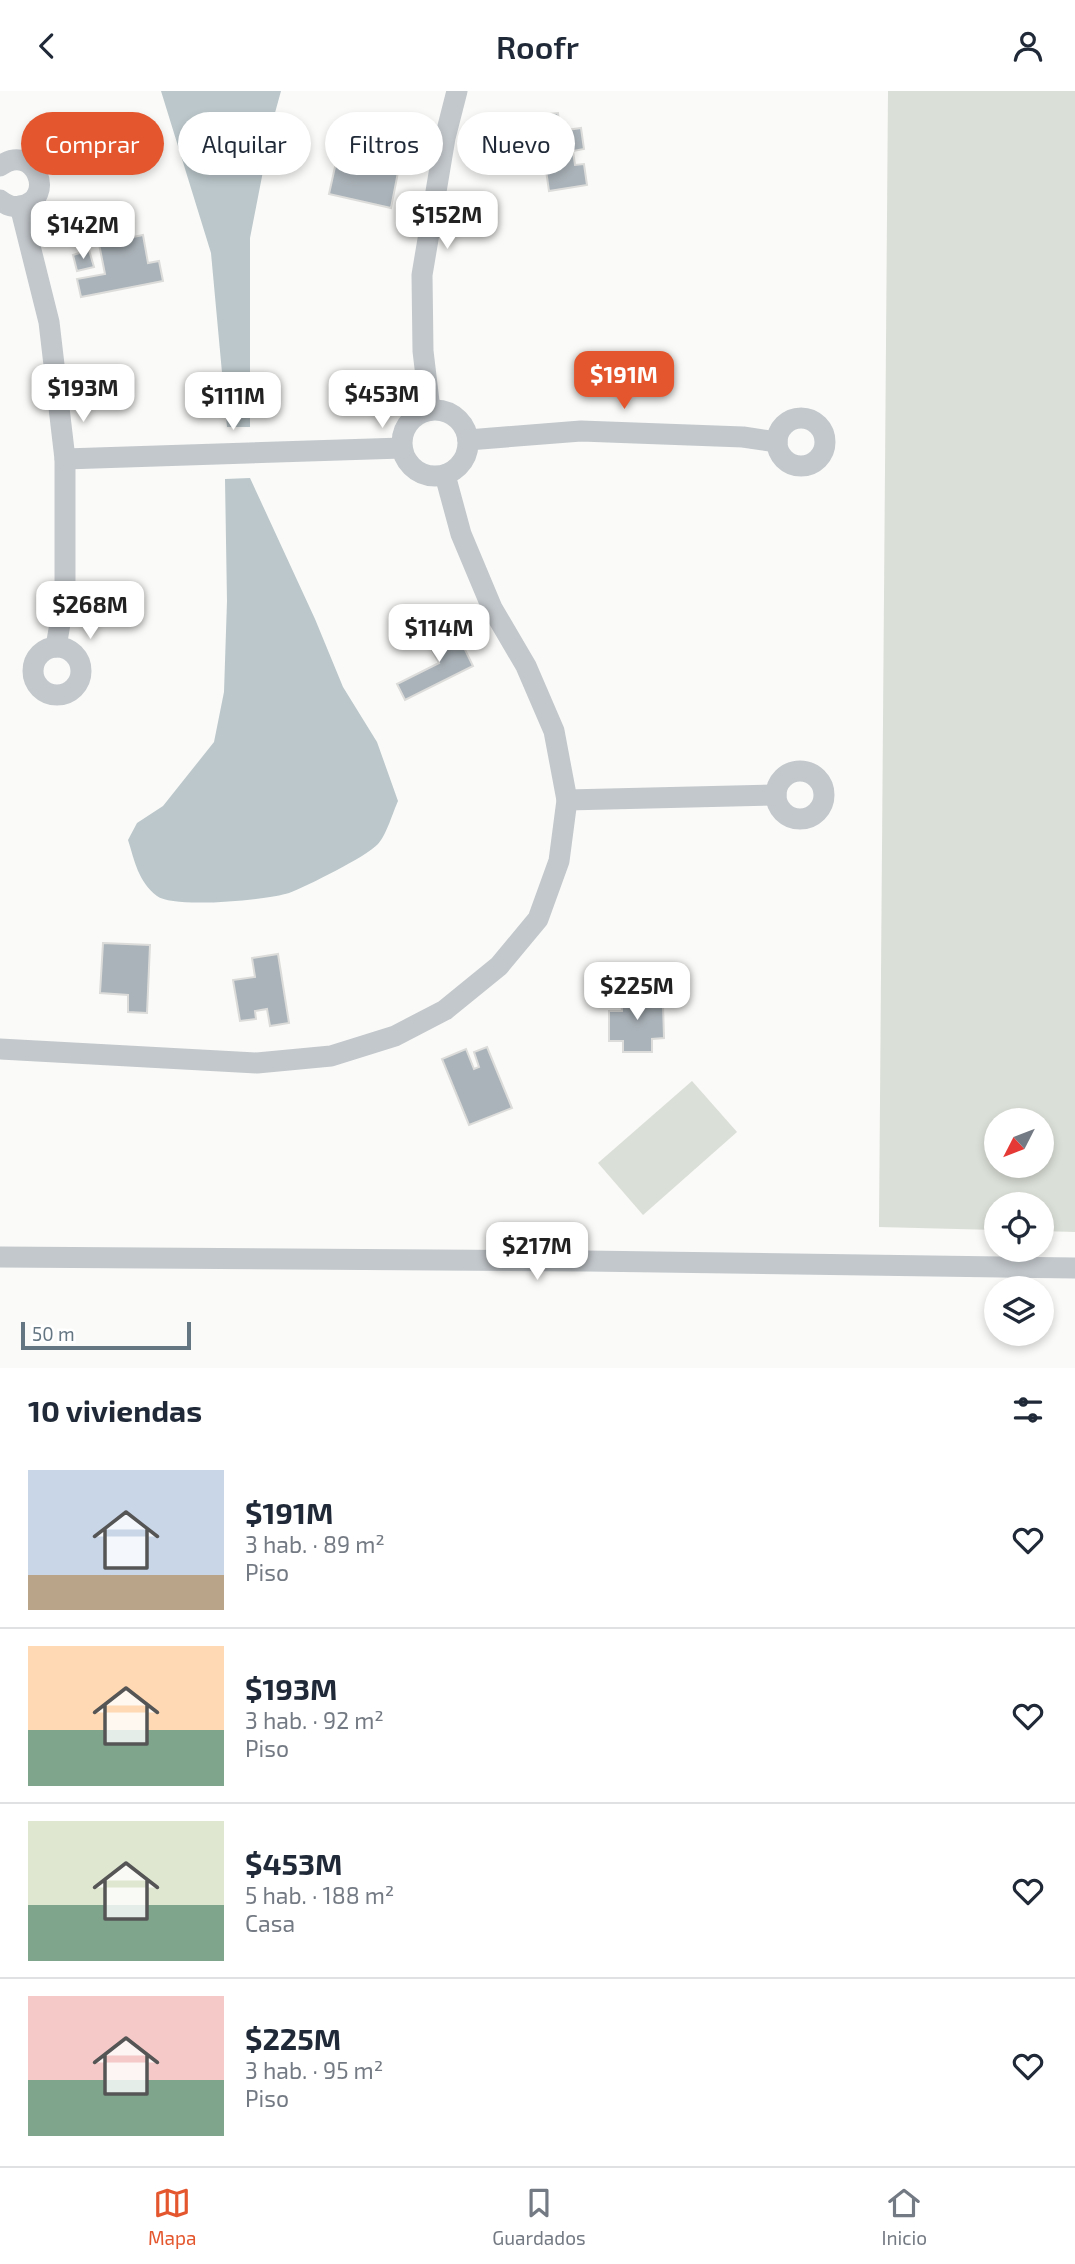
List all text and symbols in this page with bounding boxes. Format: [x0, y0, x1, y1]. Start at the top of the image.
icon: back [28, 27, 66, 65]
text: Roofr [496, 27, 579, 65]
icon: person [1009, 27, 1047, 65]
chip: Comprar [21, 112, 164, 175]
chip: Alquilar [178, 112, 311, 175]
chip: Filtros [325, 112, 443, 175]
chip: Nuevo [457, 112, 575, 175]
pin: $152M [398, 191, 496, 251]
text: $152M [412, 200, 482, 228]
pin: $142M [34, 201, 132, 261]
text: $142M [47, 210, 119, 238]
pin: $191M [575, 351, 673, 411]
text: $191M [590, 360, 658, 388]
pin: $193M [34, 365, 132, 424]
pin: $453M [333, 371, 431, 430]
text: $193M [48, 373, 118, 401]
pin: $111M [184, 373, 282, 432]
text: $453M [345, 379, 419, 407]
text: $111M [201, 381, 265, 409]
pin: $268M [41, 581, 139, 641]
text: $268M [52, 590, 128, 618]
pin: $114M [390, 605, 488, 664]
text: $114M [405, 613, 473, 641]
pin: $225M [588, 963, 686, 1022]
text: $225M [600, 971, 674, 999]
north arrow [984, 1108, 1054, 1178]
map controls [984, 1108, 1054, 1346]
button: locate [984, 1192, 1054, 1262]
pin: $217M [488, 1223, 586, 1282]
text: $217M [502, 1231, 572, 1259]
button: layers [984, 1276, 1054, 1346]
scale bar [21, 1319, 191, 1351]
text: 50 m [32, 1322, 75, 1345]
icon: filters [1009, 1391, 1047, 1429]
text: 10 viviendas [28, 1392, 202, 1428]
text: $191M [245, 1494, 333, 1530]
icon: home [84, 1498, 168, 1582]
icon: heart [1009, 1521, 1047, 1559]
text: 3 hab. · 89 m² [245, 1530, 385, 1558]
text: Piso [245, 1558, 289, 1586]
text: $193M [245, 1670, 338, 1706]
icon: home [84, 1674, 168, 1758]
icon: heart [1009, 1697, 1047, 1735]
text: 3 hab. · 92 m² [245, 1706, 384, 1734]
text: Piso [245, 1734, 289, 1762]
text: $453M [245, 1845, 343, 1881]
icon: home [84, 1849, 168, 1933]
icon: heart [1009, 1872, 1047, 1910]
text: 5 hab. · 188 m² [245, 1881, 394, 1909]
text: Casa [245, 1909, 295, 1937]
text: $225M [245, 2020, 341, 2056]
icon: home [84, 2024, 168, 2108]
icon: heart [1009, 2047, 1047, 2085]
text: 3 hab. · 95 m² [245, 2056, 383, 2084]
text: Piso [245, 2084, 289, 2112]
tab: Mapa [148, 2184, 196, 2249]
tab: Guardados [492, 2184, 586, 2249]
tab: Inicio [882, 2184, 927, 2249]

